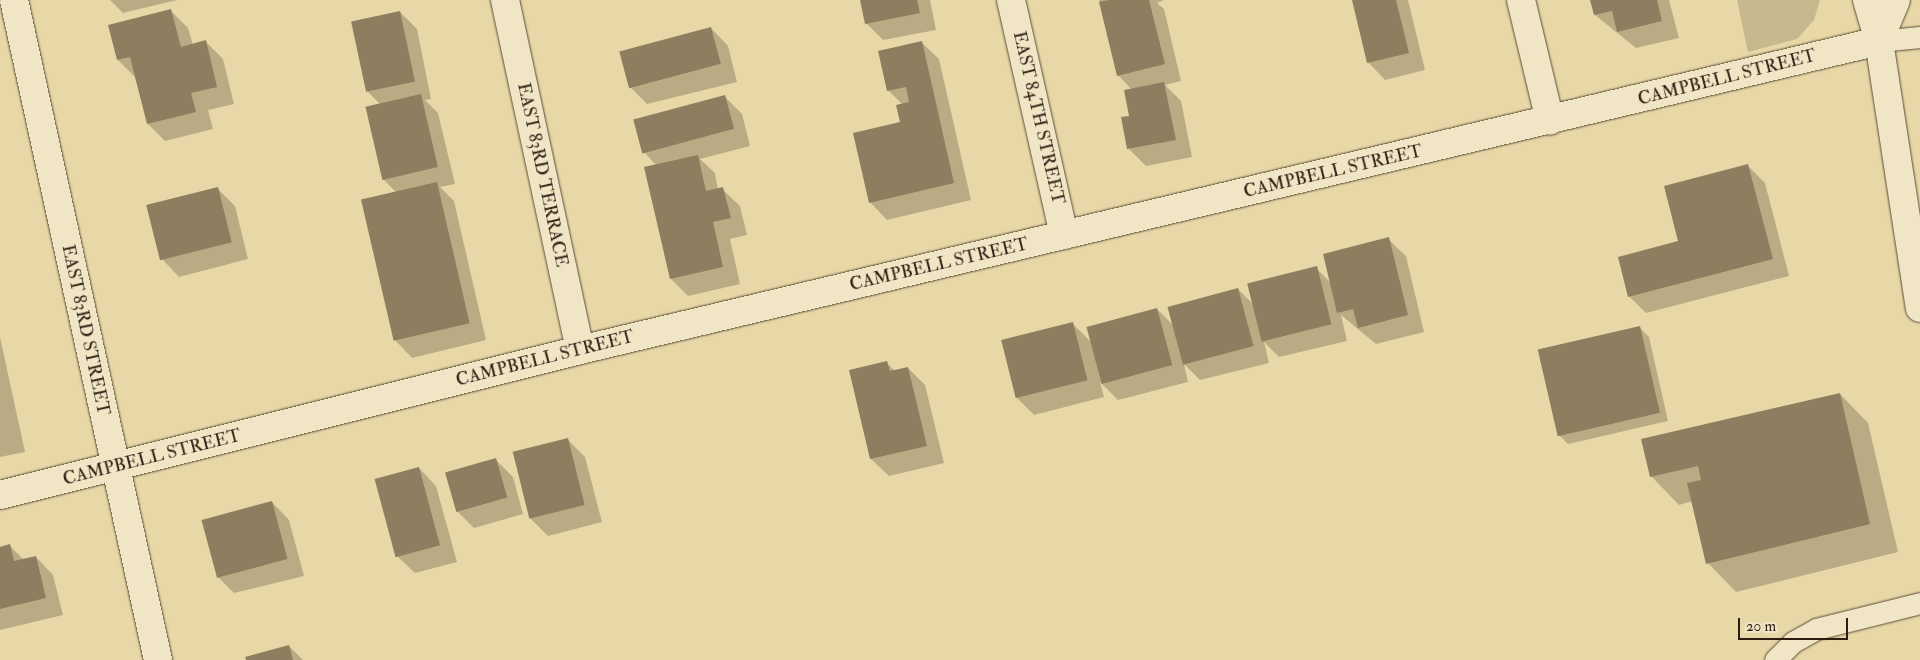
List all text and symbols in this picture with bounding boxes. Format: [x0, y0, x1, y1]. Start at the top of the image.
street label: EAST 84TH STREET [1008, 29, 1068, 207]
street label: CAMPBELL STREET [1636, 45, 1818, 111]
street label: EAST 83RD TERRACE [512, 81, 572, 269]
street label: CAMPBELL STREET [1242, 141, 1424, 203]
street label: CAMPBELL STREET [848, 234, 1030, 296]
street label: EAST 83RD STREET [56, 243, 114, 417]
street label: CAMPBELL STREET [454, 326, 636, 392]
street label: CAMPBELL STREET [61, 425, 243, 491]
scale bar [1740, 608, 1850, 640]
text: 20 m [1746, 617, 1776, 636]

